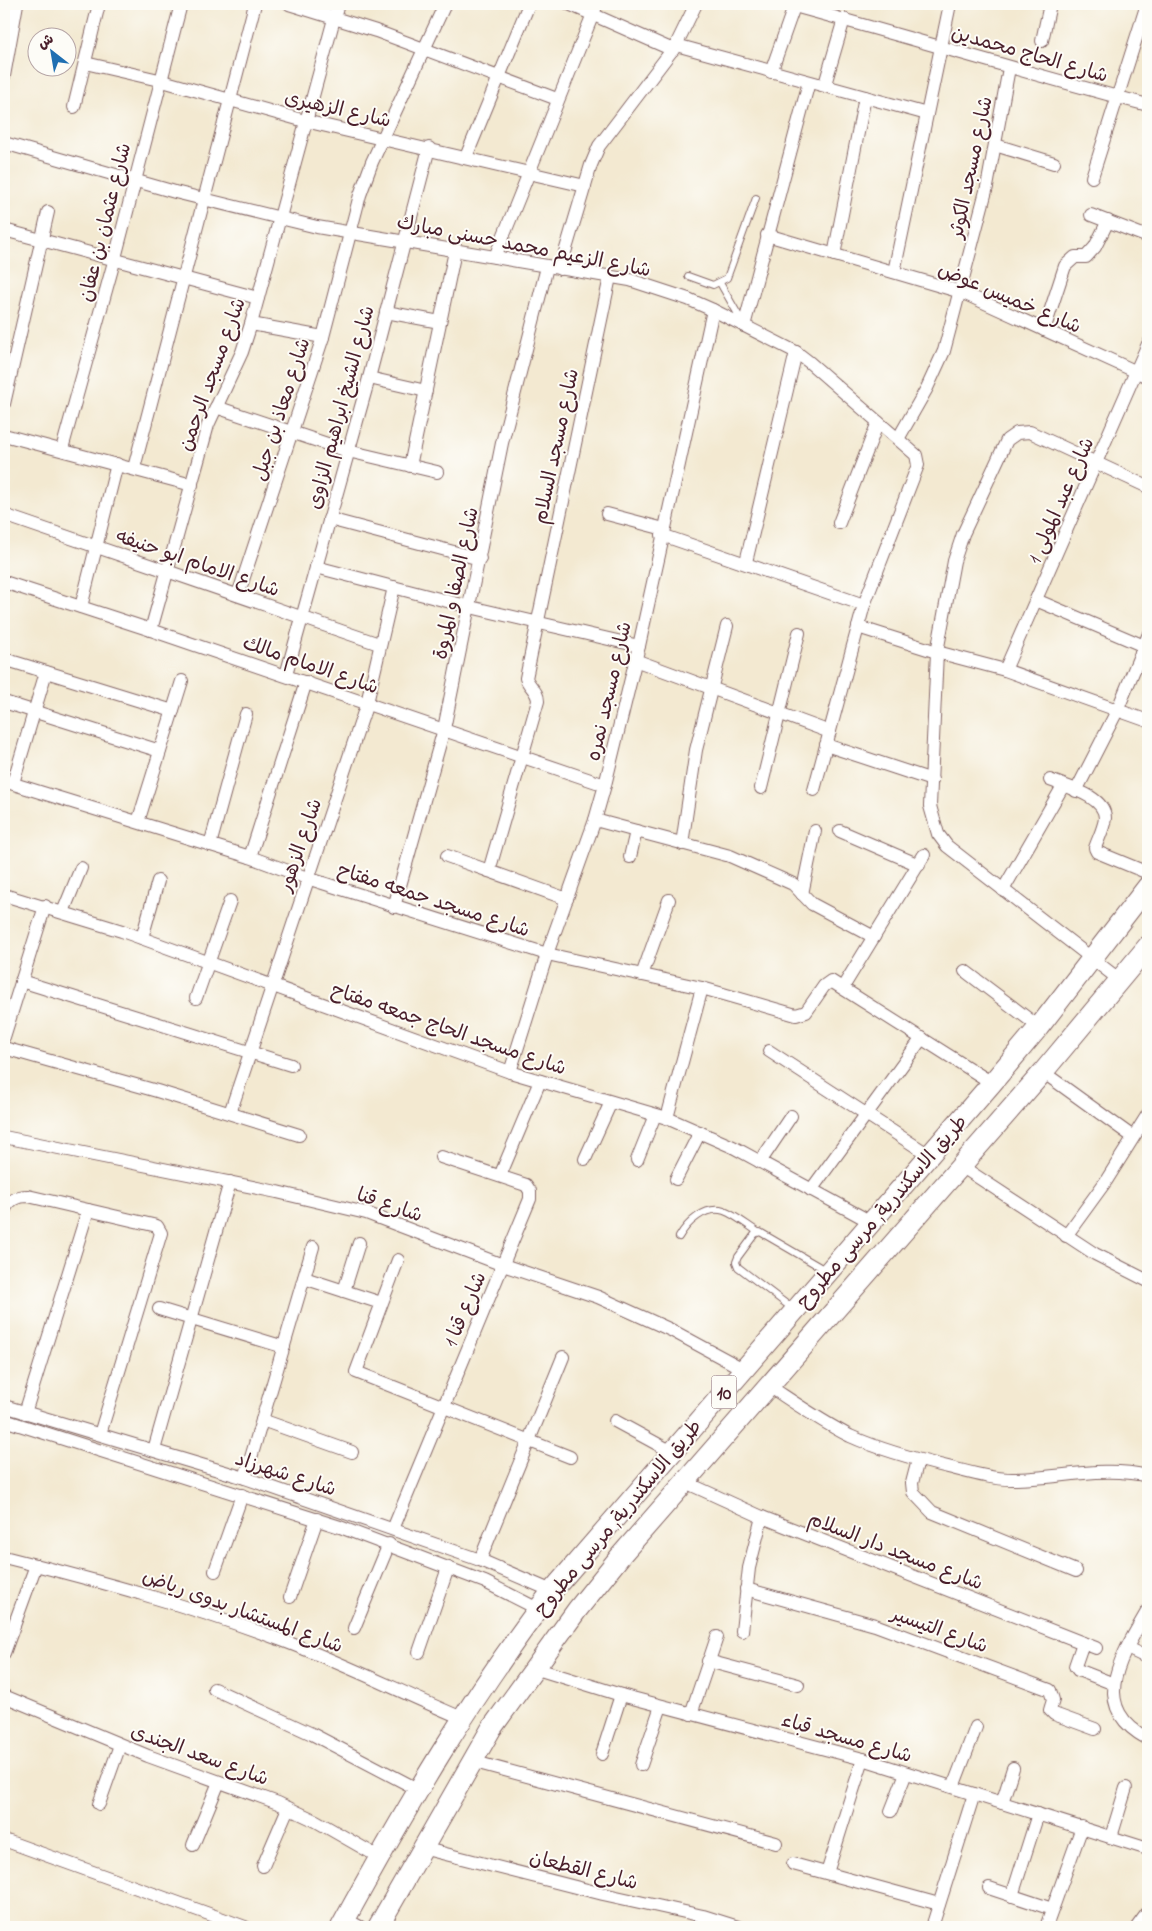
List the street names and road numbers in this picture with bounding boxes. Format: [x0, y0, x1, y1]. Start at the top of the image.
street label: شارع الحاج محمدين [947, 19, 1111, 92]
street label: شارع الزهيرى [281, 84, 394, 137]
street label: شارع مسجد الكوثر [943, 94, 1002, 243]
street label: شارع عثمان بن عفان [73, 140, 140, 305]
street label: شارع الزعيم محمد حسنى مبارك [394, 209, 653, 286]
street label: شارع خميس عوض [933, 256, 1085, 343]
street label: شارع مسجد الرحمن [172, 294, 255, 456]
street label: شارع الشيخ ابراهيم الزاوى [301, 303, 384, 513]
street label: شارع معاذ بن جبل [246, 334, 319, 485]
street label: شارع مسجد السلام [527, 366, 588, 527]
street label: شارع عبد المولى 1 [1021, 433, 1103, 569]
street label: شارع الصفا و المروة [427, 505, 488, 662]
street label: شارع الامام ابو حنيفه [111, 523, 283, 606]
street label: شارع مسجد نمره [580, 619, 641, 764]
street label: شارع الامام مالك [238, 629, 382, 703]
street label: شارع الزهور [271, 795, 331, 898]
street label: شارع مسجد جمعه مفتاح [333, 857, 533, 946]
street label: شارع مسجد الحاج جمعه مفتاح [327, 976, 570, 1084]
street label: طريق الاسكندرية, مرسى مطروح [790, 1109, 975, 1316]
street label: شارع قنا [352, 1182, 426, 1231]
street label: شارع قنا 1 [437, 1268, 495, 1352]
road number: 10 [712, 1375, 736, 1408]
street label: طريق الاسكندرية, مرسى مطروح [528, 1414, 710, 1623]
street label: شارع شهرزاد [231, 1445, 340, 1505]
street label: شارع مسجد دار السلام [803, 1506, 987, 1599]
street label: شارع المستشار بدوى رياض [138, 1563, 347, 1662]
street label: شارع التيسير [885, 1600, 991, 1662]
street label: شارع مسجد قباء [777, 1707, 915, 1772]
street label: شارع سعد الجندى [126, 1718, 272, 1795]
street label: شارع القطعان [526, 1844, 641, 1899]

